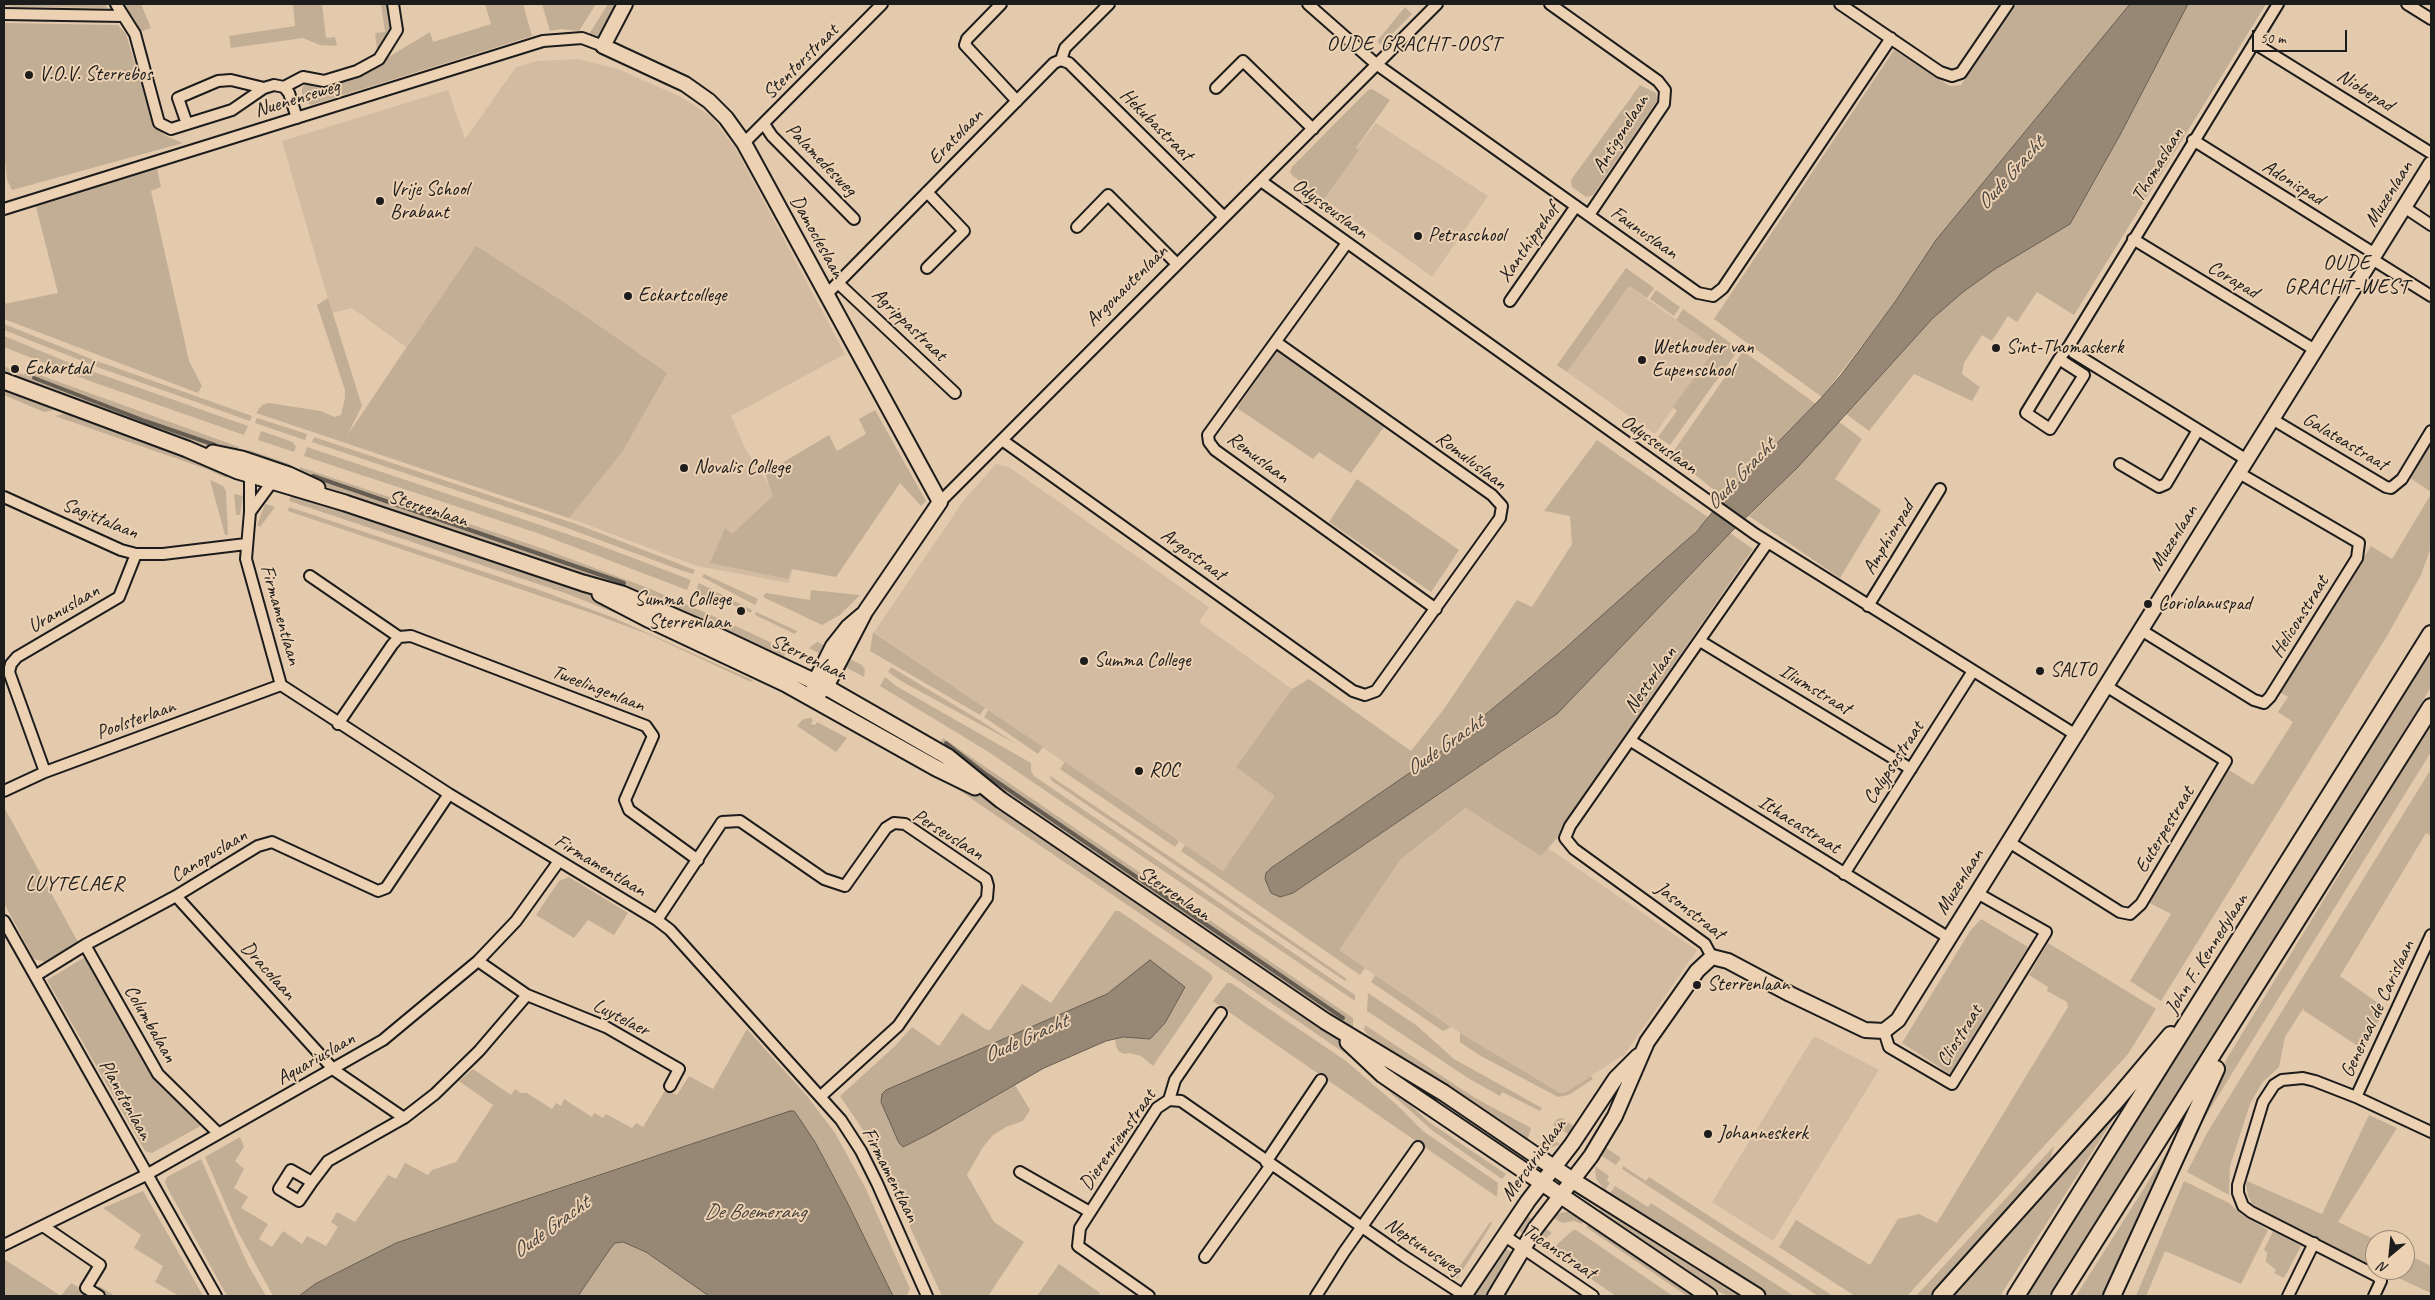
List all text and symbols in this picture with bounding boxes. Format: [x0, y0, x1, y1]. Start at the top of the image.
street label: Stentorstraat [758, 19, 844, 105]
scale bar [2255, 20, 2350, 52]
text: 50 m [2260, 29, 2286, 48]
district label: OUDE GRACHT-OOST [1324, 31, 1504, 57]
place label: V.O.V. Sterrebos [39, 63, 152, 87]
street label: Niobepad [2332, 64, 2398, 118]
marker: V.O.V. Sterrebos [23, 69, 35, 81]
street label: Nuenenseweg [252, 75, 342, 123]
street label: Hekubastraat [1114, 83, 1198, 167]
street label: Antigonelaan [1588, 90, 1654, 178]
street label: Eratolaan [923, 104, 989, 170]
street label: Palamedesweg [780, 118, 862, 202]
street label: Thomaslaan [2127, 124, 2189, 206]
water label: Oude Gracht [1972, 132, 2050, 216]
street label: Adonispad [2258, 155, 2328, 211]
street label: Muzenlaan [2359, 157, 2419, 231]
street label: Odysseuslaan [1287, 173, 1373, 245]
place label: Vrije School Brabant [390, 178, 469, 225]
street label: Damocleslaan [784, 191, 850, 283]
marker: Vrije School Brabant [374, 195, 386, 207]
street label: Xanthippehof [1493, 199, 1565, 287]
street label: Faunuslaan [1606, 201, 1682, 265]
place label: Petraschool [1428, 224, 1506, 248]
marker: Petraschool [1412, 230, 1424, 242]
street label: Argonautenlaan [1081, 240, 1173, 332]
district label: OUDE GRACHT-WEST [2283, 250, 2411, 300]
street label: Corapad [2203, 255, 2263, 305]
street label: Agrippastraat [866, 283, 952, 367]
place label: Eckartcollege [638, 284, 726, 308]
marker: Eckartcollege [622, 290, 634, 302]
place label: Wethouder van Eupenschool [1652, 336, 1754, 383]
place label: Sint-Thomaskerk [2006, 336, 2123, 360]
marker: Sint-Thomaskerk [1990, 342, 2002, 354]
marker: Wethouder van Eupenschool [1636, 354, 1648, 366]
place label: Eckartdal [25, 357, 92, 381]
marker: Eckartdal [9, 363, 21, 375]
street label: Galateastraat [2298, 407, 2392, 477]
street label: Odysseuslaan [1616, 410, 1702, 480]
street label: Romuluslaan [1431, 426, 1511, 496]
street label: Remuslaan [1222, 427, 1294, 489]
water label: Oude Gracht [1701, 434, 1781, 516]
place label: Novalis College [694, 456, 790, 480]
marker: Novalis College [678, 462, 690, 474]
street label: Sterrenlaan [385, 485, 471, 533]
street label: Sagittalaan [59, 493, 141, 545]
street label: Amphionpad [1858, 497, 1920, 579]
street label: Muzenlaan [2144, 501, 2204, 575]
street label: Argostraat [1156, 523, 1230, 587]
street label: Firmamentlaan [254, 562, 306, 668]
street label: Heliconstraat [2265, 572, 2335, 662]
street label: Uranuslaan [24, 579, 104, 639]
place label: Summa College Sterrenlaan [635, 588, 731, 635]
place label: Coriolanuspad [2158, 592, 2251, 616]
marker: Coriolanuspad [2142, 598, 2154, 610]
marker: Summa College Sterrenlaan [735, 605, 747, 617]
street label: Sterrenlaan [767, 629, 851, 687]
street label: Nestorlaan [1619, 642, 1683, 718]
place label: Summa College [1094, 649, 1190, 673]
marker: Summa College [1078, 655, 1090, 667]
street label: Iliumstraat [1775, 659, 1855, 721]
place label: SALTO [2050, 659, 2096, 683]
street label: Tweelingenlaan [548, 660, 648, 718]
marker: SALTO [2034, 665, 2046, 677]
street label: Poolsterlaan [93, 695, 179, 745]
water label: Oude Gracht [1401, 710, 1489, 782]
street label: Calypsostraat [1858, 717, 1930, 809]
place label: ROC [1149, 759, 1179, 783]
marker: ROC [1133, 765, 1145, 777]
street label: Euterpestraat [2130, 783, 2200, 877]
street label: Ithacastraat [1753, 790, 1845, 860]
street label: Perseuslaan [908, 804, 988, 866]
street label: Canopuslaan [166, 824, 252, 888]
street label: Firmamentlaan [550, 829, 650, 903]
street label: Muzenlaan [1930, 845, 1990, 919]
street label: Sterrenlaan [1133, 861, 1215, 927]
district label: LUYTELAER [24, 871, 126, 897]
street label: Jasonstraat [1650, 876, 1730, 946]
street label: John F. Kennedylaan [2160, 889, 2254, 1019]
street label: Dracolaan [235, 937, 301, 1005]
street label: Generaal de Carislaan [2336, 937, 2420, 1081]
place label: Sterrenlaan [1707, 973, 1789, 997]
marker: Sterrenlaan [1691, 979, 1703, 991]
street label: Columbalaan [118, 981, 182, 1067]
street label: Luytelaer [589, 994, 653, 1042]
street label: Cliostraat [1932, 1001, 1988, 1071]
water label: Oude Gracht [980, 1009, 1072, 1069]
street label: Aquariuslaan [273, 1027, 359, 1091]
street label: Planetenlaan [93, 1056, 157, 1144]
street label: Dierenriemstraat [1074, 1085, 1162, 1195]
street label: Mercuriuslaan [1496, 1114, 1572, 1206]
place label: Johanneskerk [1718, 1122, 1808, 1146]
street label: Firmamentlaan [856, 1124, 924, 1226]
marker: Johanneskerk [1702, 1128, 1714, 1140]
water label: Oude Gracht [508, 1192, 594, 1264]
water label: De Boemerang [704, 1199, 806, 1225]
street label: Neptunusweg [1380, 1213, 1466, 1281]
street label: Tucanstraat [1518, 1219, 1600, 1285]
north arrow [2365, 1230, 2415, 1280]
text: N [2375, 1258, 2391, 1277]

